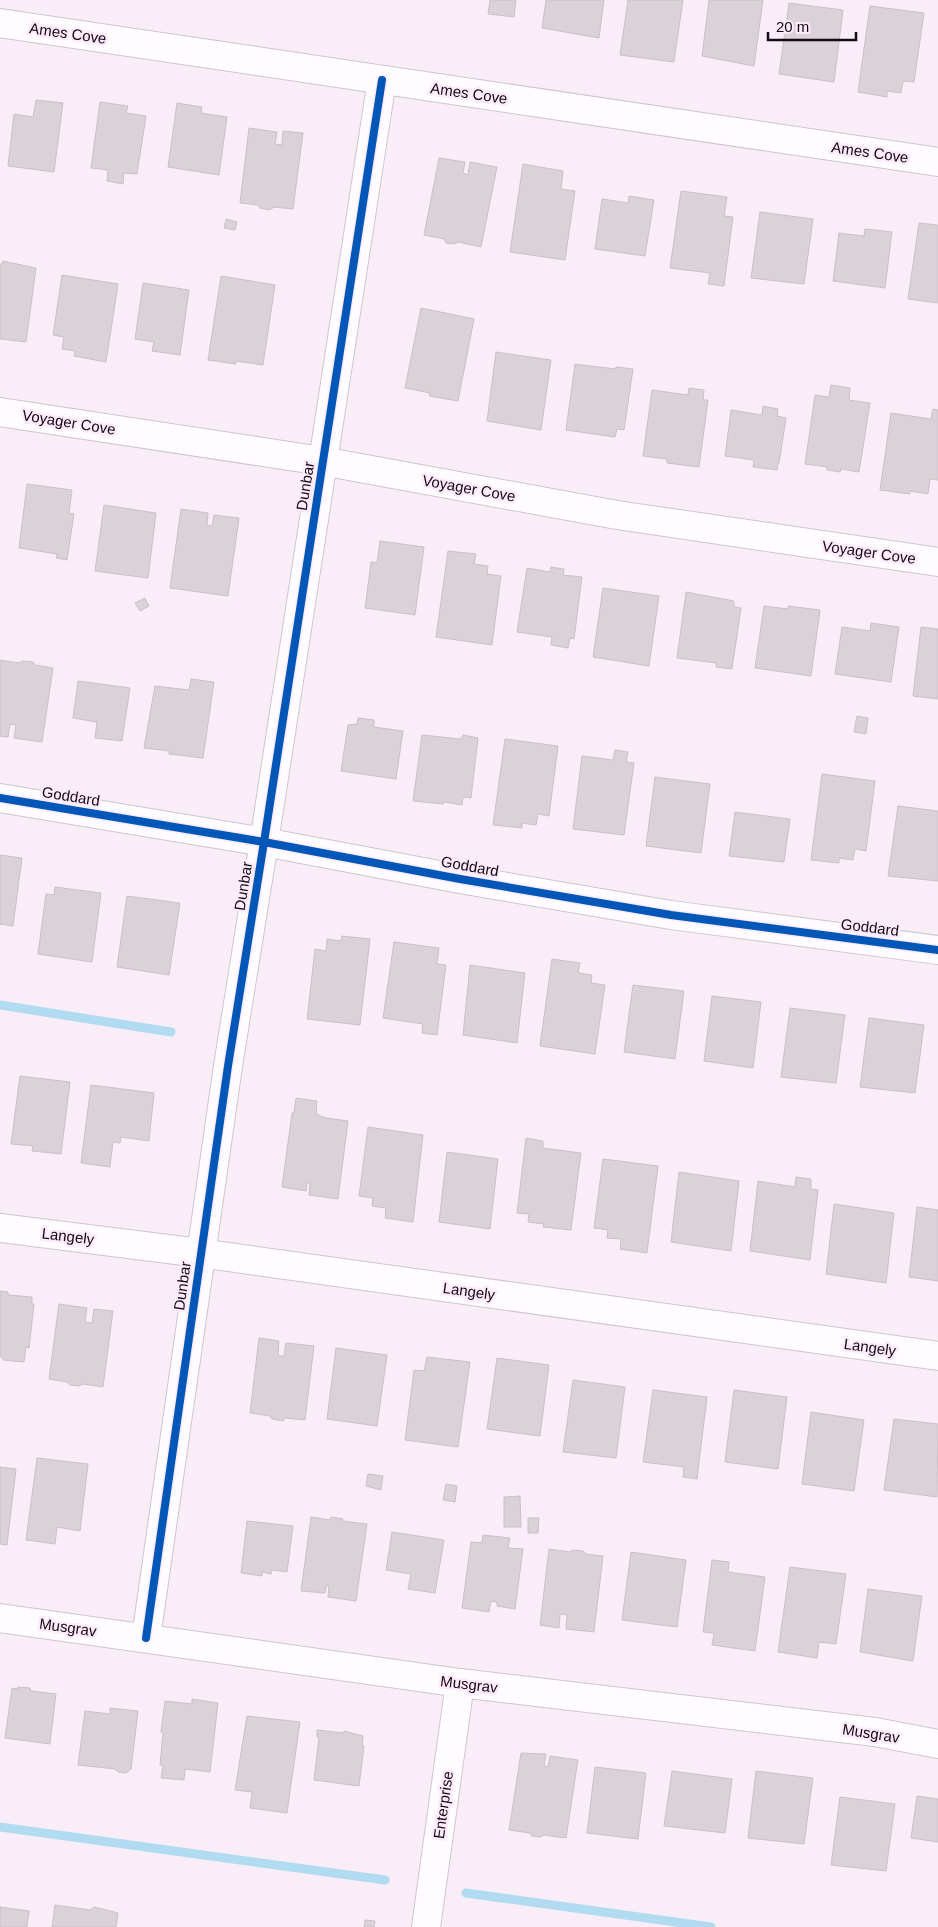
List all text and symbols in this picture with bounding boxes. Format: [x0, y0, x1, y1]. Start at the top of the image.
scale bar [768, 10, 856, 42]
text: 20 m [776, 18, 809, 35]
street label: Ames Cove [28, 19, 108, 47]
street label: Ames Cove [429, 79, 509, 107]
street label: Ames Cove [830, 138, 910, 166]
street label: Voyager Cove [21, 406, 117, 438]
street label: Dunbar [293, 460, 317, 512]
street label: Voyager Cove [421, 471, 517, 505]
street label: Voyager Cove [821, 537, 917, 567]
street label: Goddard [41, 783, 101, 809]
street label: Goddard [440, 853, 500, 879]
street label: Dunbar [231, 860, 255, 912]
street label: Goddard [840, 915, 900, 939]
street label: Langely [41, 1224, 96, 1248]
street label: Dunbar [170, 1260, 194, 1312]
street label: Langely [442, 1279, 497, 1303]
street label: Langely [843, 1335, 898, 1359]
street label: Musgrav [38, 1615, 98, 1639]
street label: Musgrav [439, 1672, 499, 1696]
street label: Musgrav [841, 1720, 901, 1746]
street label: Enterprise [430, 1770, 456, 1840]

